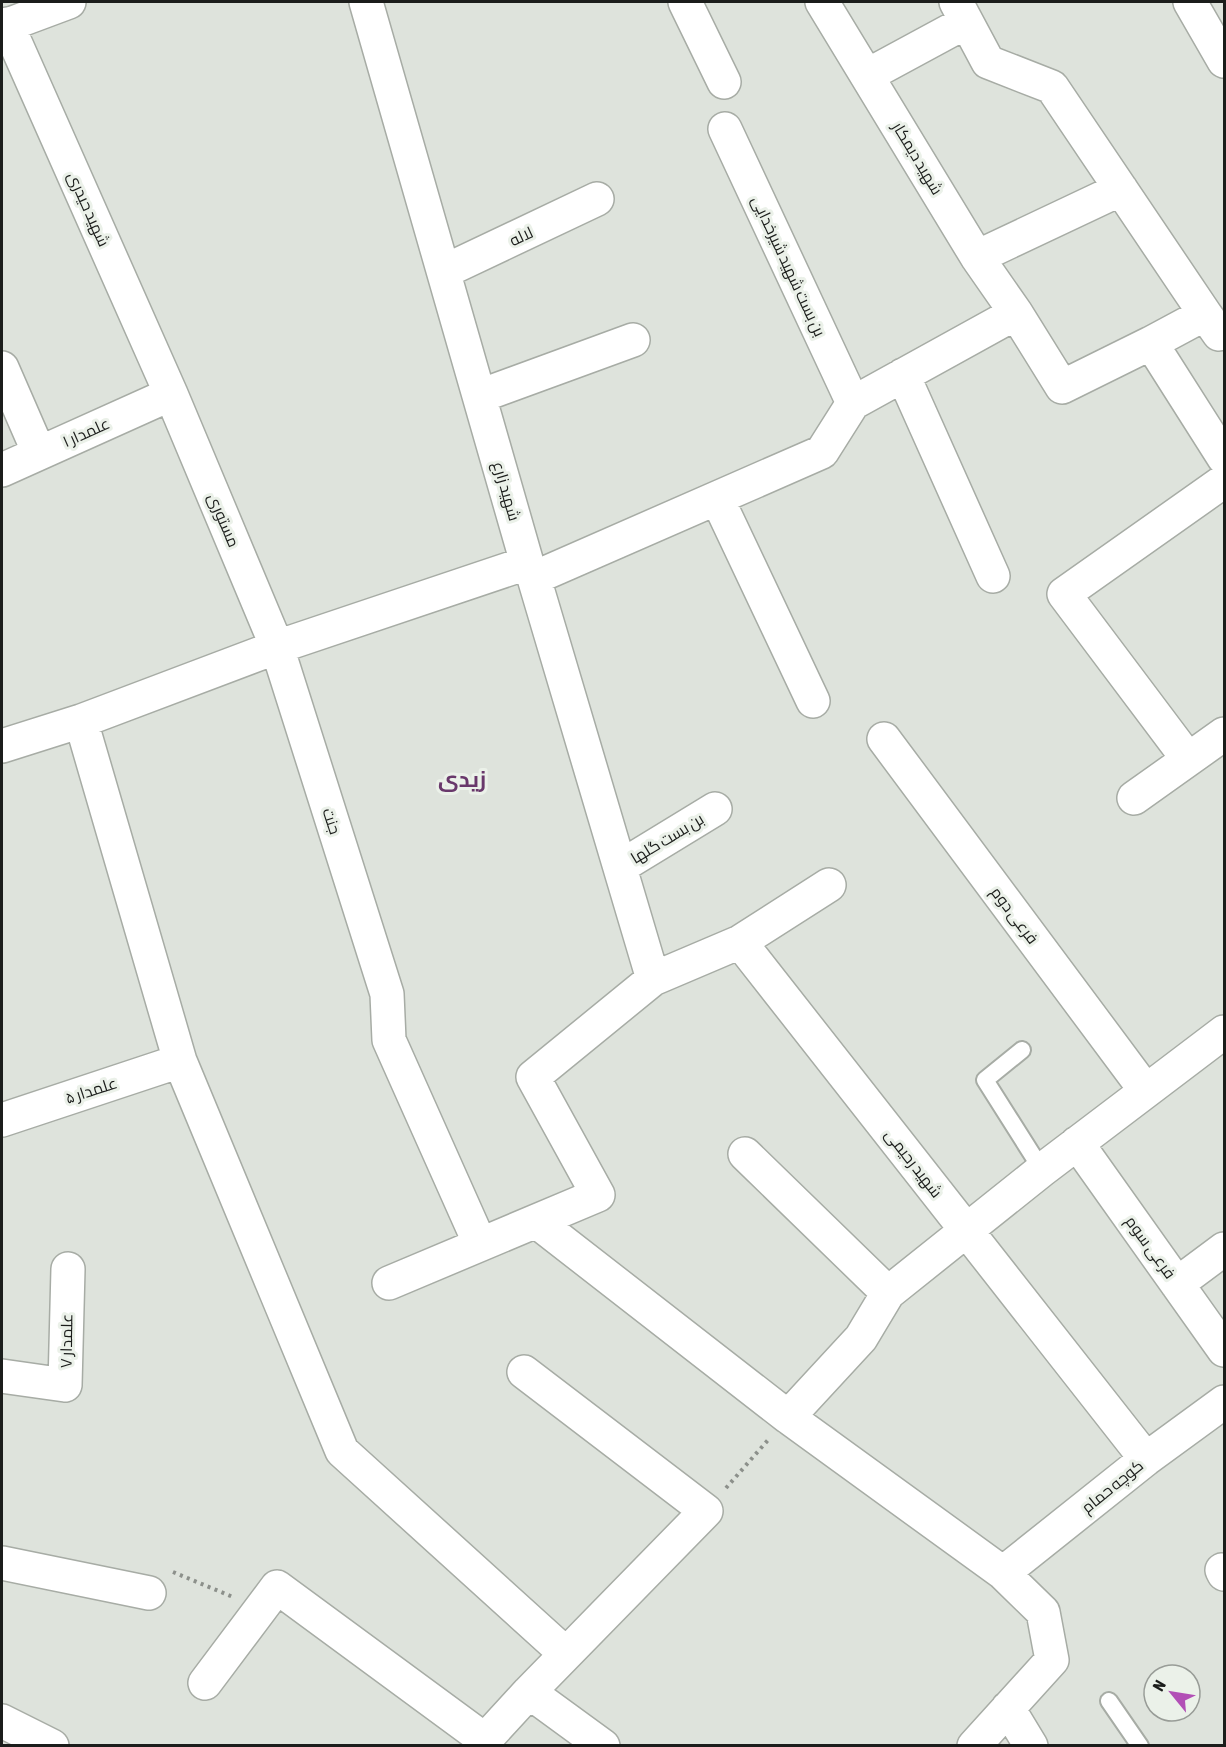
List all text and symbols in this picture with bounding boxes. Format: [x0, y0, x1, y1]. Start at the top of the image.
street label: شهید دیمکار [887, 118, 947, 199]
street label: شهید حیدری [63, 169, 113, 250]
street label: بن بست شهید شیرخدایی [747, 193, 830, 340]
street label: لاله [506, 223, 536, 249]
street label: علمدار ۱ [60, 414, 113, 451]
street label: شهید زارع [487, 459, 524, 524]
street label: مستوری [203, 490, 243, 550]
district label: زیدی [438, 766, 486, 792]
street label: جنت [318, 806, 345, 837]
street label: بن بست گلها [627, 809, 708, 869]
street label: فرعی دوم [985, 883, 1042, 949]
street label: علمدار ۵ [63, 1073, 119, 1108]
street label: شهید رحیمی [880, 1125, 946, 1202]
street label: فرعی سوم [1120, 1212, 1180, 1284]
street label: علمدار ۷ [57, 1314, 76, 1368]
street label: کوچه حمام [1078, 1456, 1148, 1519]
north arrow [1142, 1663, 1202, 1723]
text: N [1149, 1677, 1169, 1694]

